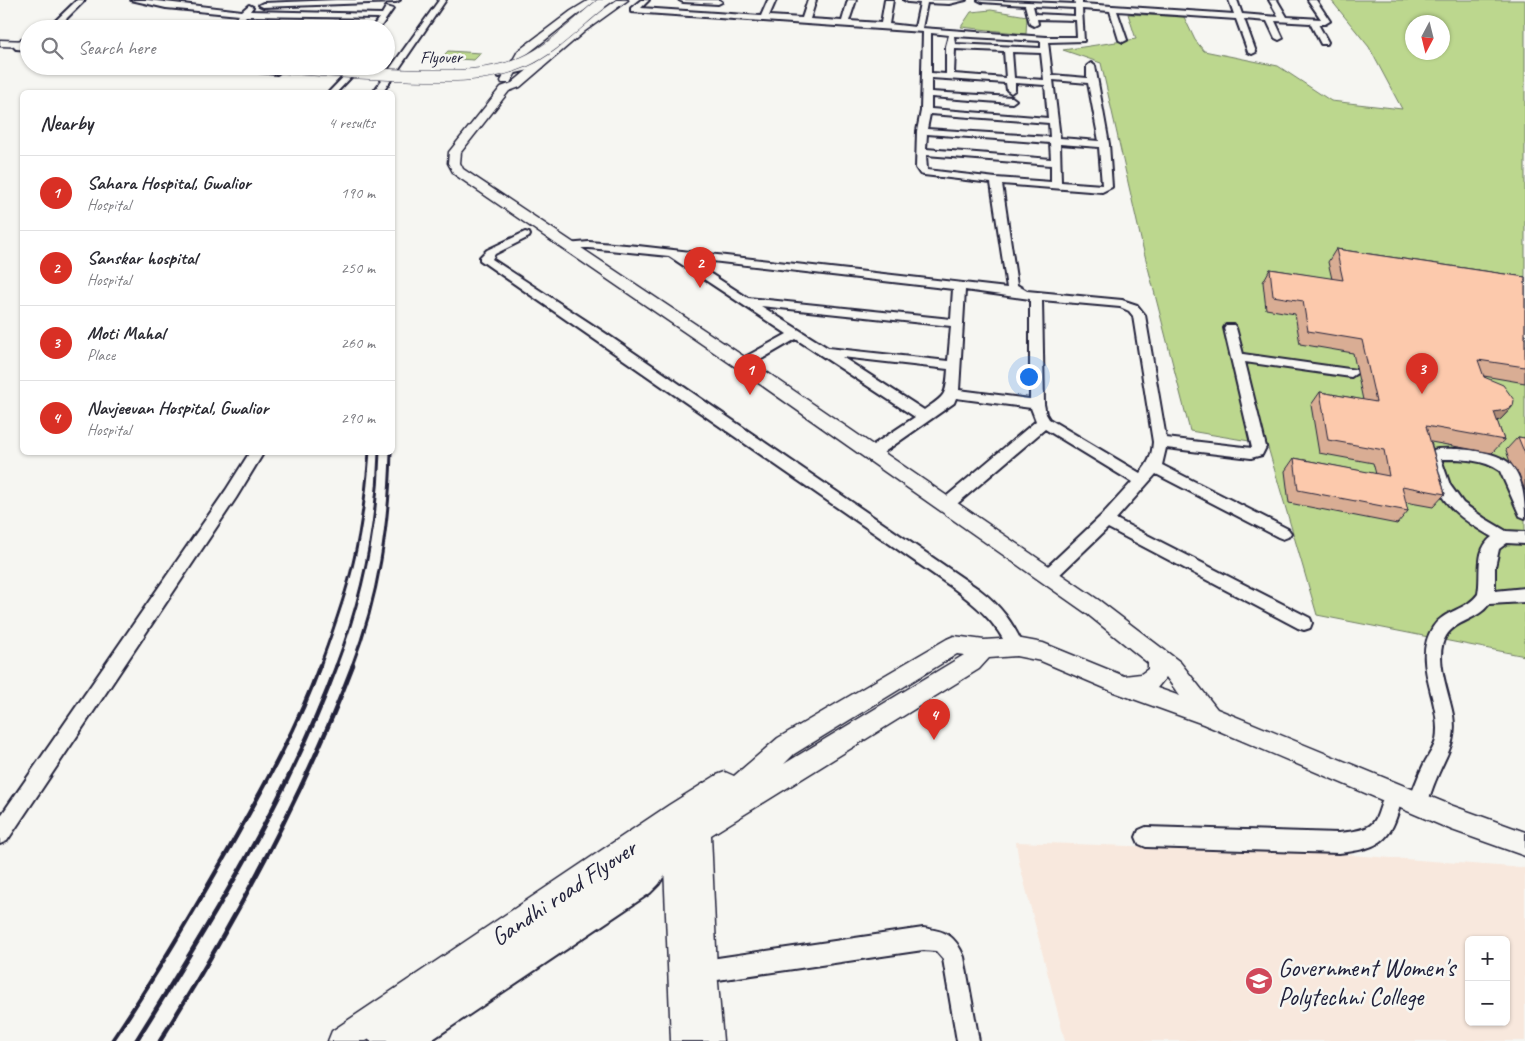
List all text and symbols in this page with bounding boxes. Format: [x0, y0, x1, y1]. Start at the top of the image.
north arrow [1405, 15, 1450, 60]
search box [20, 20, 395, 75]
icon: search [38, 34, 66, 62]
text: Search here [78, 36, 155, 60]
street label: Flyover [420, 46, 465, 68]
text: Nearby [40, 110, 93, 136]
text: 4 results [328, 113, 375, 133]
text: Sahara Hospital, Gwalior [87, 171, 251, 195]
text: 1 [52, 183, 60, 203]
text: 190 m [341, 183, 375, 203]
text: Hospital [87, 195, 131, 215]
text: Sanskar hospital [87, 246, 197, 270]
pin: 2 [684, 247, 716, 288]
text: 2 [52, 258, 60, 278]
text: 250 m [341, 258, 375, 278]
text: Hospital [87, 270, 131, 290]
text: Moti Mahal [87, 321, 165, 345]
text: 3 [52, 333, 60, 353]
text: 260 m [341, 333, 375, 353]
text: Place [87, 345, 115, 365]
pin: 3 [1406, 353, 1438, 394]
pin: 1 [734, 354, 766, 395]
your location [1016, 364, 1042, 390]
text: Navjeevan Hospital, Gwalior [87, 396, 268, 420]
text: 4 [52, 408, 60, 428]
text: 290 m [341, 408, 375, 428]
text: Hospital [87, 420, 131, 440]
pin: 4 [918, 699, 950, 740]
street label: Gandhi road Flyover [484, 831, 644, 953]
map controls [1465, 936, 1510, 1026]
button: + [1465, 936, 1510, 981]
place label: Government Women's Polytechni College [1278, 952, 1458, 1013]
school or university icon: Government Women's Polytechni College [1244, 966, 1274, 996]
button: − [1465, 981, 1510, 1026]

